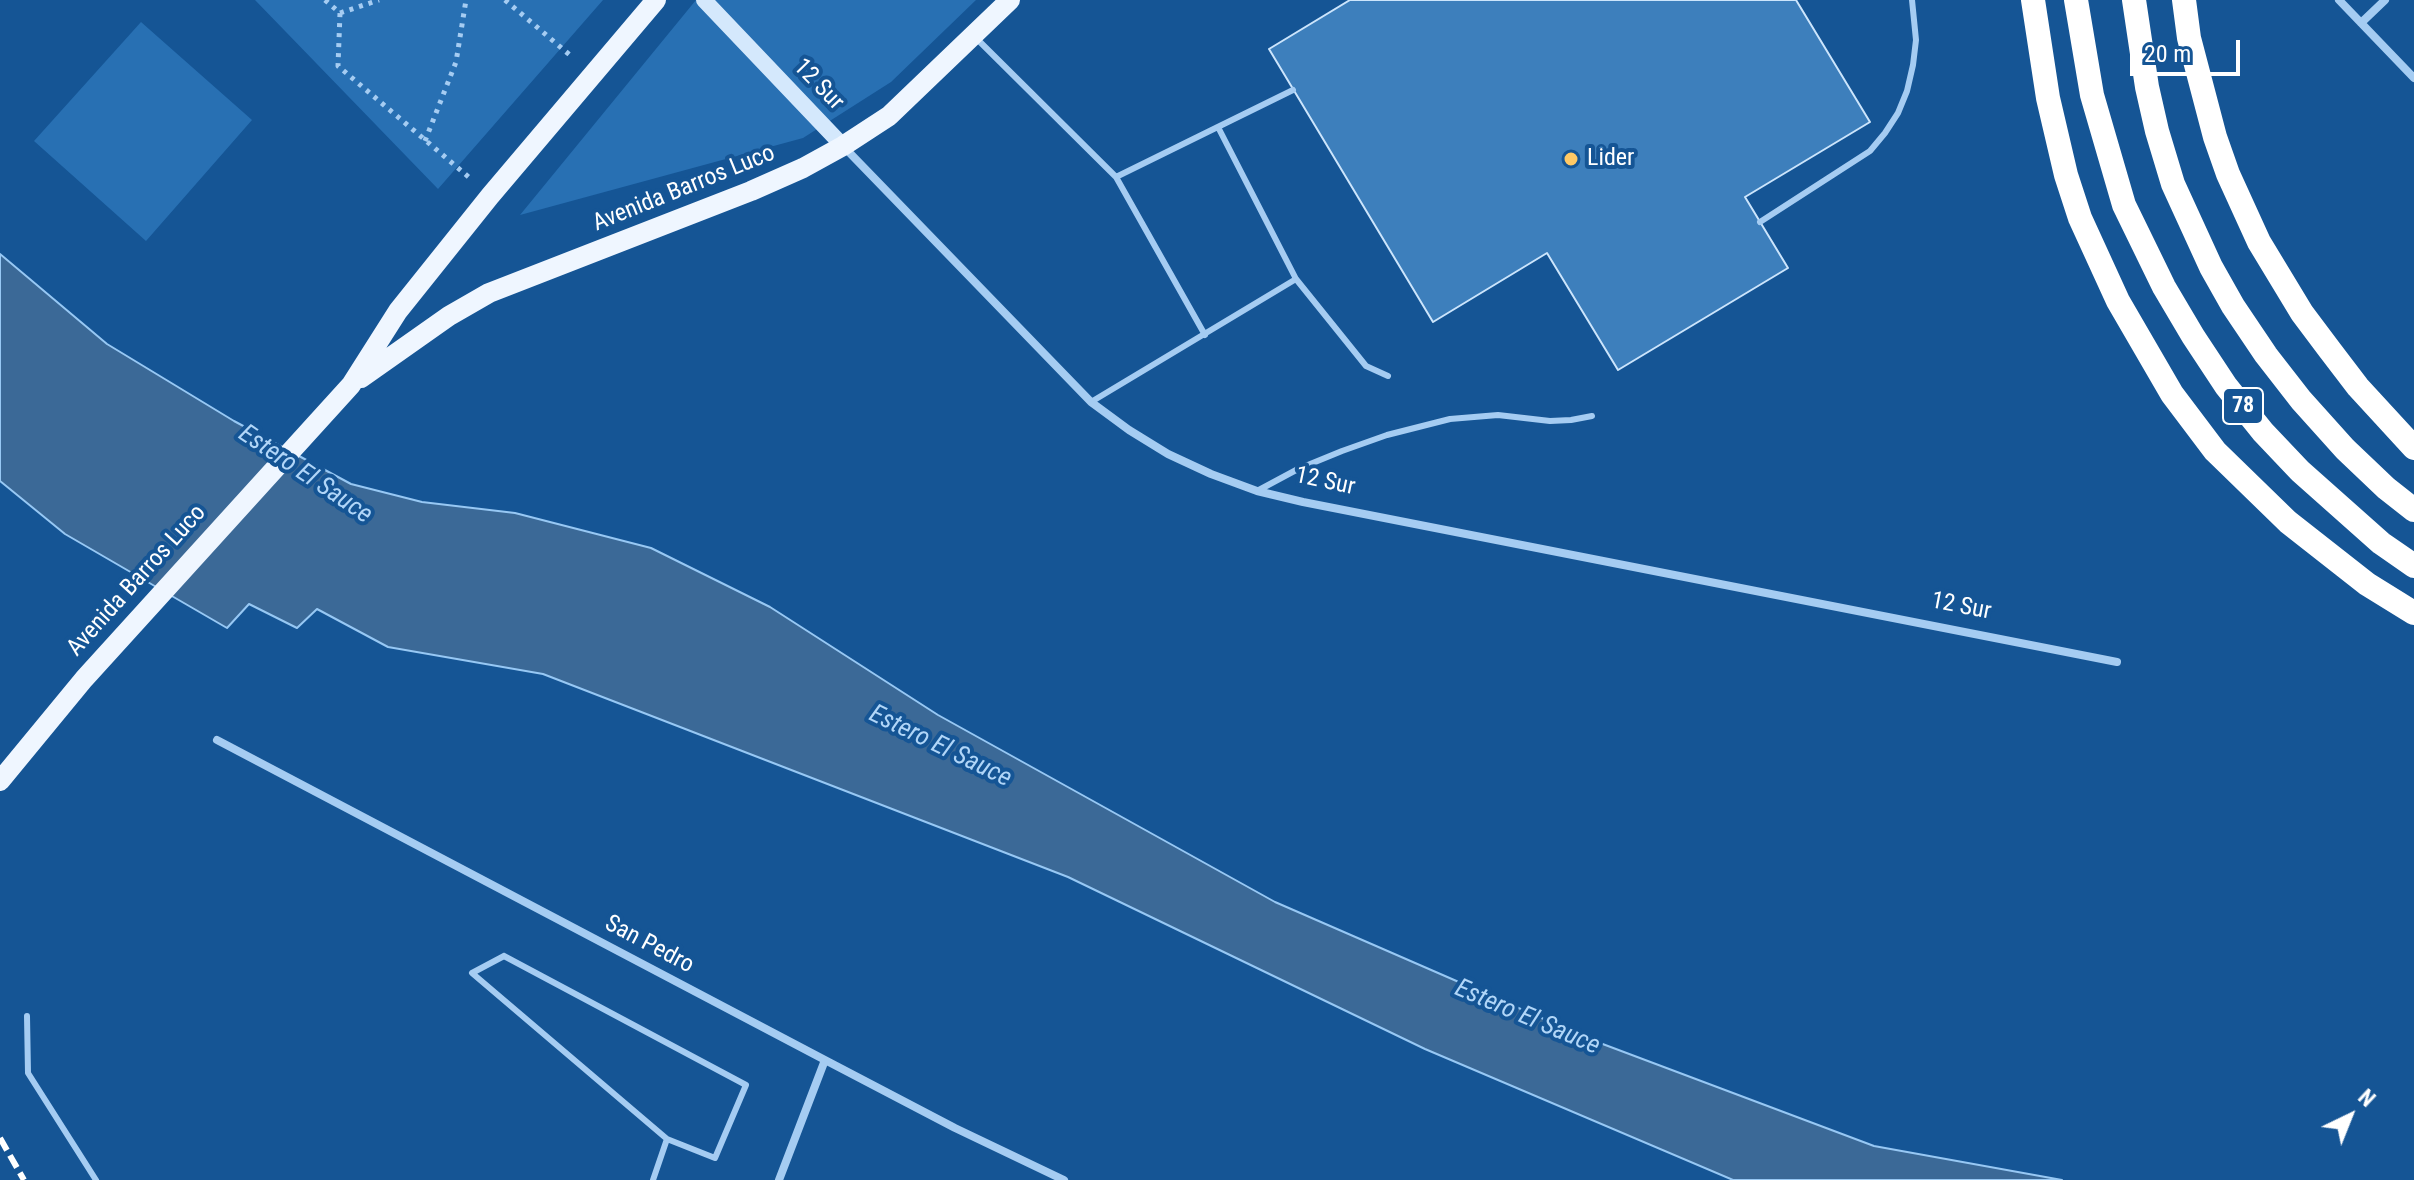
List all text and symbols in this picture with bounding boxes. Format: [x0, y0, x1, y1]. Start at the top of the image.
scale bar [2134, 24, 2244, 74]
text: 20 m [2144, 40, 2191, 68]
street label: 12 Sur [787, 53, 849, 117]
street label: Avenida Barros Luco [589, 139, 779, 239]
place label: Lider [1587, 145, 1634, 173]
marker: Lider [1562, 150, 1580, 168]
road number: 78 [2223, 388, 2263, 424]
water label: Estero El Sauce [232, 419, 378, 531]
street label: 12 Sur [1292, 462, 1358, 502]
street label: Avenida Barros Luco [61, 499, 213, 663]
street label: 12 Sur [1929, 587, 1993, 627]
water label: Estero El Sauce [864, 699, 1016, 795]
street label: San Pedro [600, 910, 698, 980]
water label: Estero El Sauce [1450, 973, 1604, 1063]
north arrow [2310, 1076, 2390, 1156]
text: N [2353, 1084, 2380, 1112]

